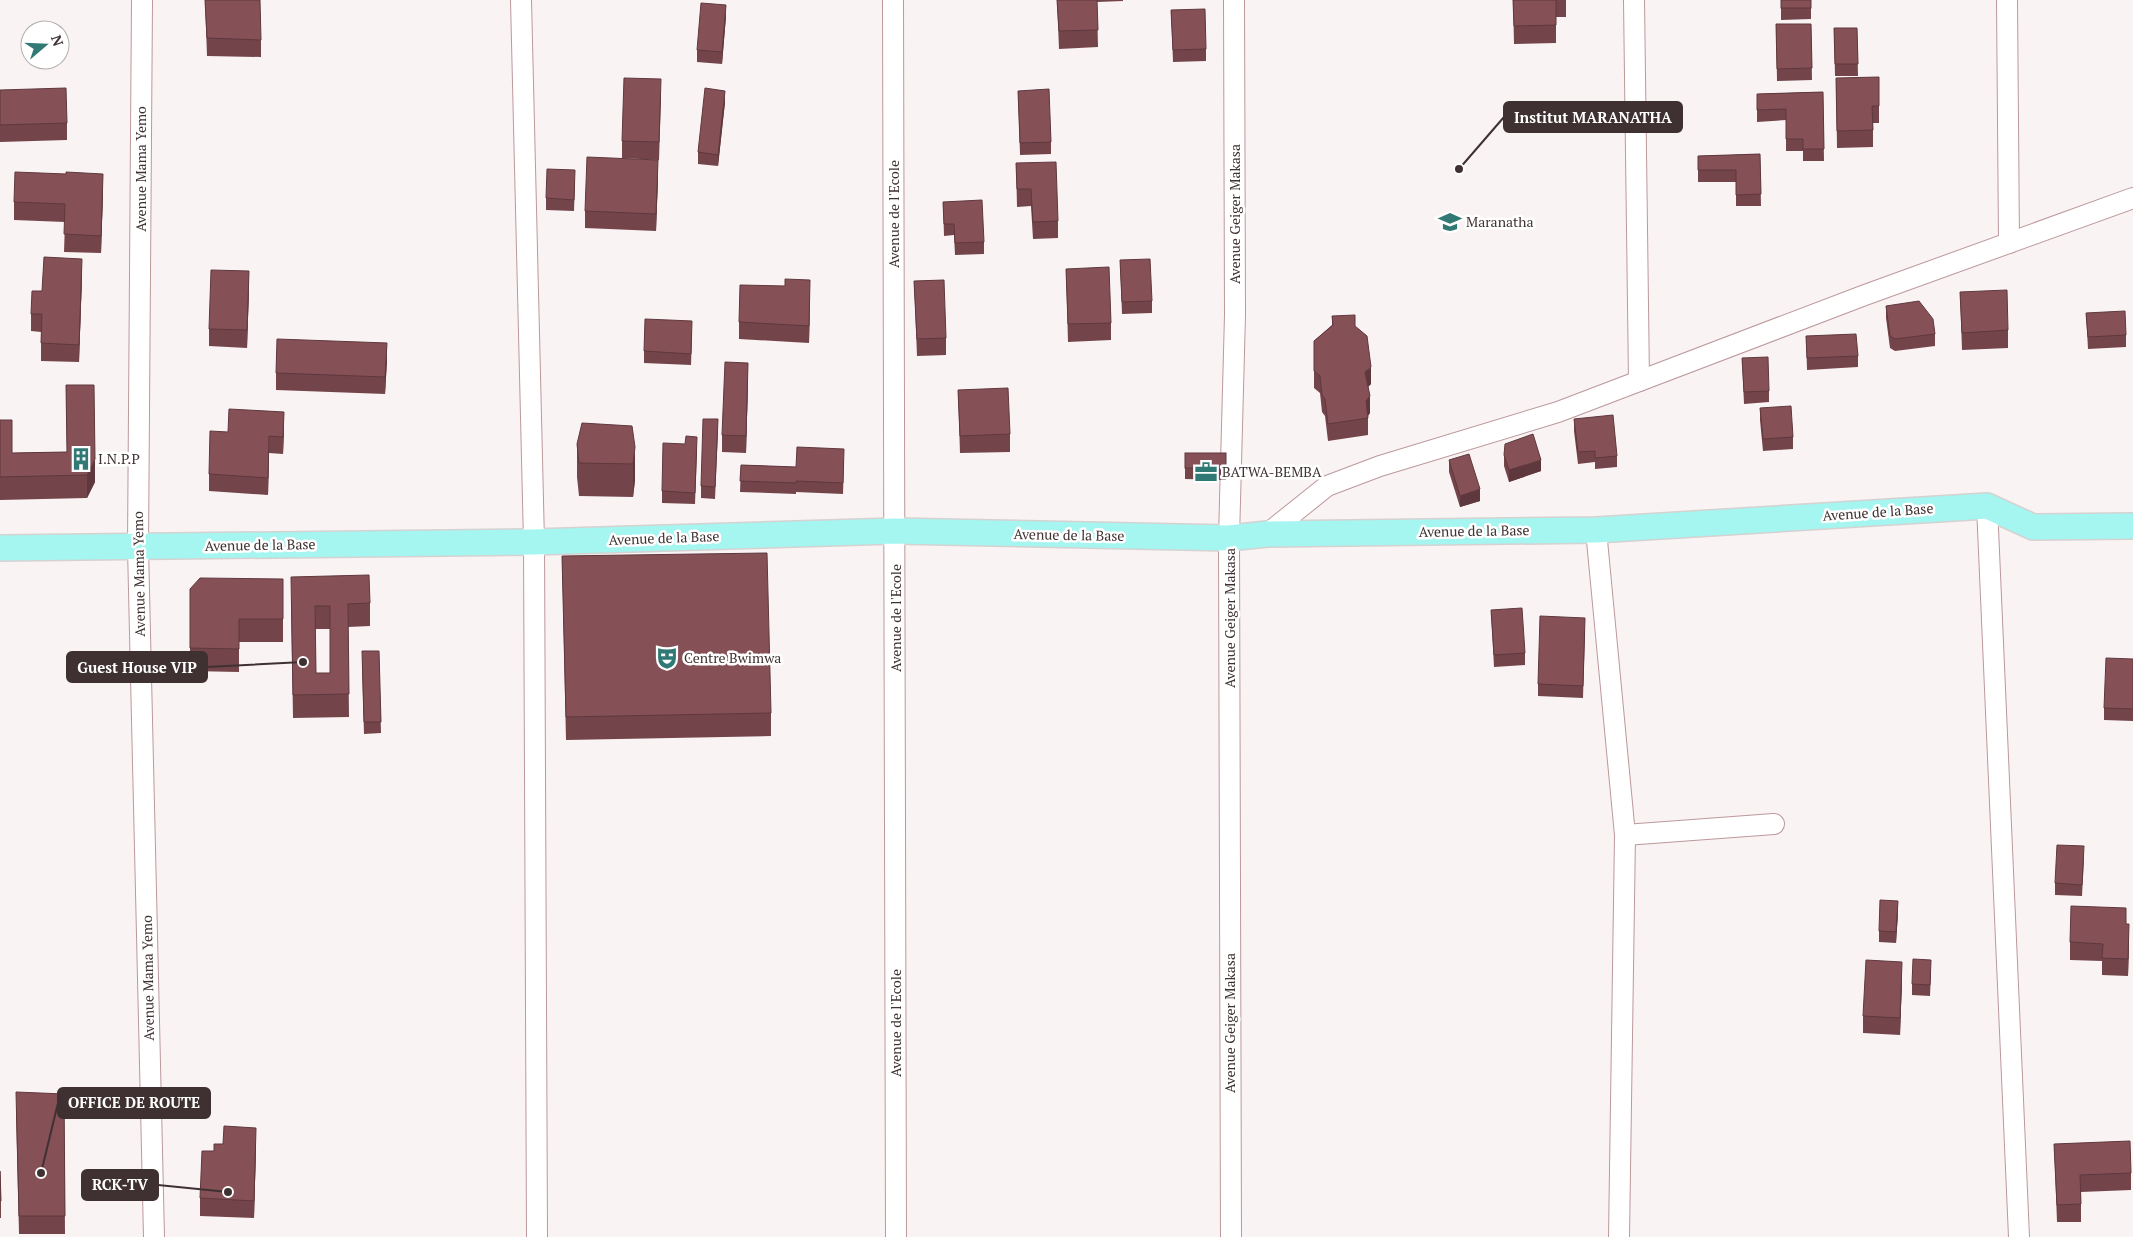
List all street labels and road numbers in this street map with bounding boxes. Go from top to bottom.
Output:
street label: Avenue Mama Yemo [131,106,150,232]
street label: Avenue Geiger Makasa [1225,144,1244,284]
street label: Avenue de l'Ecole [884,160,903,268]
street label: Avenue de la Base [1822,498,1934,525]
street label: Avenue Mama Yemo [128,511,149,637]
street label: Avenue de la Base [1418,520,1530,541]
street label: Avenue de la Base [1013,524,1125,545]
street label: Avenue de la Base [608,526,720,549]
street label: Avenue de la Base [204,534,316,555]
street label: Avenue Geiger Makasa [1220,548,1239,688]
street label: Avenue de l'Ecole [886,564,905,672]
street label: Avenue Mama Yemo [137,915,158,1041]
street label: Avenue Geiger Makasa [1220,953,1239,1093]
street label: Avenue de l'Ecole [886,969,905,1077]

